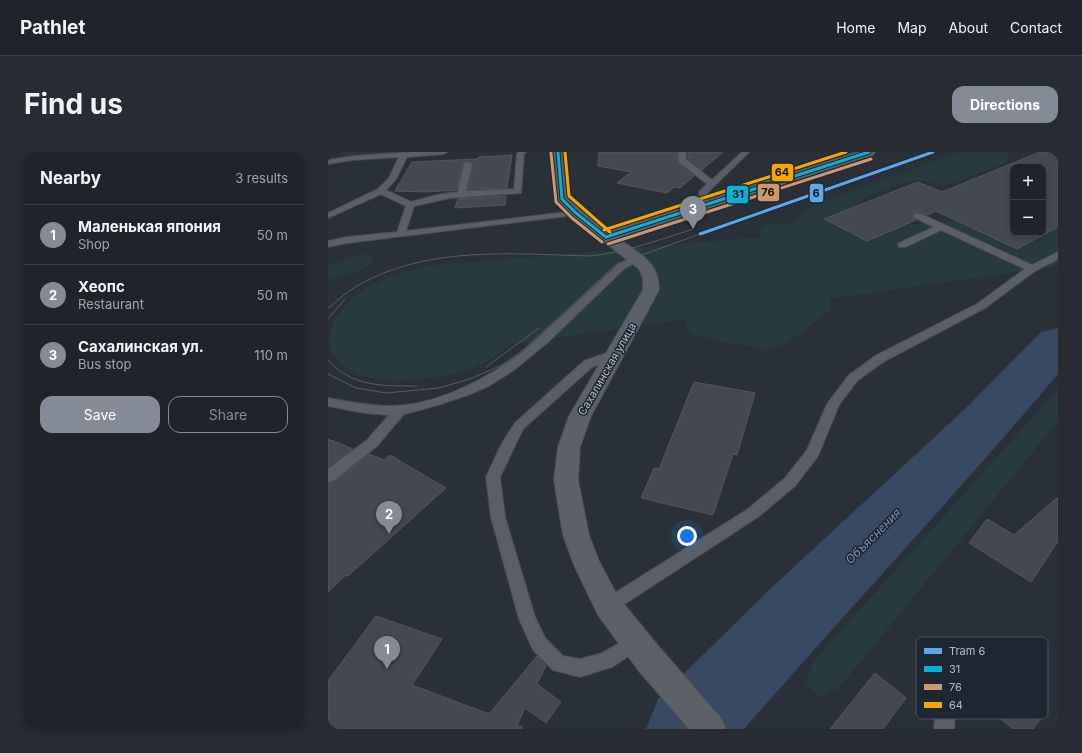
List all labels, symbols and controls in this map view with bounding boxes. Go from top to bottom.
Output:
text: Pathlet [20,16,85,39]
text: Home [836,19,875,36]
text: Map [897,19,927,36]
text: About [949,19,988,36]
text: Contact [1010,19,1062,36]
button: Directions [952,86,1058,123]
text: Find us [24,87,123,121]
line badge: 64 [771,163,794,182]
map controls [1010,164,1046,236]
button: + [1010,164,1046,200]
text: 64 [775,165,789,179]
text: Nearby [40,168,101,188]
text: 3 results [235,170,288,186]
line badge: 76 [757,183,780,202]
line badge: 6 [809,183,824,203]
line badge: 31 [726,185,749,204]
text: 76 [761,185,775,199]
text: 6 [812,186,820,200]
text: 31 [732,187,744,201]
pin: 3 [680,196,706,229]
button: − [1010,200,1046,236]
text: Маленькая япония [78,217,221,236]
text: 1 [50,227,56,243]
text: 50 m [257,227,288,243]
text: Shop [78,236,110,252]
text: Хеопс [78,277,125,296]
text: 2 [49,287,57,303]
text: 50 m [257,287,288,303]
text: Restaurant [78,296,144,312]
street label: Сахалинская улица [575,320,639,418]
text: Сахалинская ул. [78,337,204,356]
text: 3 [49,347,57,363]
text: 110 m [254,347,288,363]
text: Bus stop [78,356,131,372]
button: Save [40,396,160,433]
button: Share [168,396,288,433]
pin: 2 [376,501,402,534]
water label: Объяснения [842,505,904,567]
your location [677,526,697,546]
pin: 1 [374,636,400,669]
legend [916,637,1048,719]
text: Tram 6 [949,644,986,658]
text: 31 [949,662,960,676]
text: 76 [949,680,962,694]
text: 64 [949,698,963,712]

